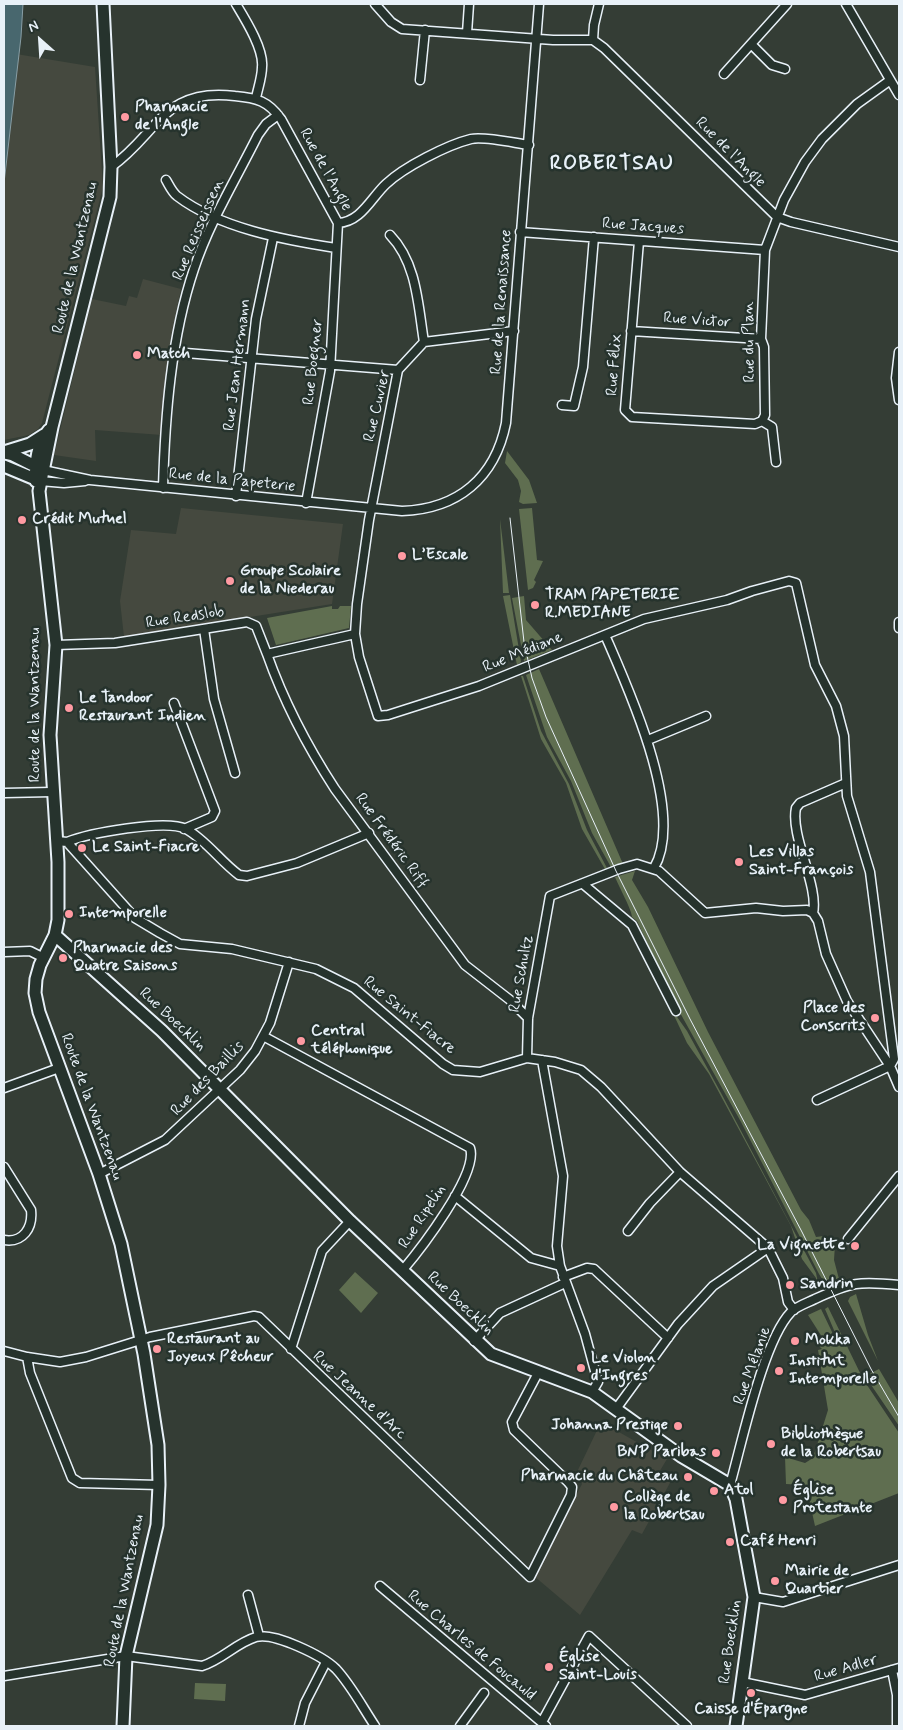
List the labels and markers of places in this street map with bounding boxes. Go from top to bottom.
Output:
place label: Pharmacie de l'Angle [135,98,208,136]
marker: Pharmacie de l'Angle [119,111,131,123]
place label: Match [147,345,190,365]
marker: Match [131,349,143,361]
place label: Crédit Mutuel [32,510,127,530]
marker: Crédit Mutuel [16,514,28,526]
place label: L’Escale [412,546,468,566]
marker: L’Escale [396,550,408,562]
place label: Groupe Scolaire de la Niederau [240,562,341,600]
marker: Groupe Scolaire de la Niederau [224,575,236,587]
place label: TRAM PAPETERIE R.MEDIANE [545,586,679,624]
marker: TRAM PAPETERIE R.MEDIANE [529,599,541,611]
place label: Le Tandoor Restaurant Indien [79,689,206,727]
marker: Le Tandoor Restaurant Indien [63,702,75,714]
place label: Le Saint-Fiacre [92,838,200,858]
marker: Le Saint-Fiacre [76,842,88,854]
place label: Les Villas Saint-François [749,843,853,881]
marker: Les Villas Saint-François [733,856,745,868]
place label: Intemporelle [79,904,167,924]
marker: Intemporelle [63,908,75,920]
place label: Pharmacie des Quatre Saisons [73,939,177,977]
marker: Pharmacie des Quatre Saisons [57,952,69,964]
place label: Place des Conscrits [801,999,865,1037]
marker: Place des Conscrits [869,1012,881,1024]
place label: Central téléphonique [311,1022,393,1060]
marker: Central téléphonique [295,1035,307,1047]
place label: La Vignette [757,1236,845,1256]
marker: La Vignette [849,1240,861,1252]
place label: Sandrin [800,1275,853,1295]
marker: Sandrin [784,1279,796,1291]
place label: Restaurant au Joyeux Pêcheur [167,1330,274,1368]
place label: Mokka [805,1331,851,1351]
marker: Mokka [789,1335,801,1347]
marker: Restaurant au Joyeux Pêcheur [151,1343,163,1355]
place label: Le Violon d'Ingres [591,1349,656,1387]
place label: Institut Intemporelle [789,1352,877,1390]
marker: Le Violon d'Ingres [575,1362,587,1374]
marker: Institut Intemporelle [773,1365,785,1377]
place label: Johanna Prestige [551,1416,668,1436]
marker: Johanna Prestige [672,1420,684,1432]
place label: Bibliothèque de la Robertsau [781,1425,881,1463]
marker: Bibliothèque de la Robertsau [765,1438,777,1450]
place label: BNP Paribas [617,1443,706,1463]
marker: BNP Paribas [710,1447,722,1459]
place label: Pharmacie du Château [521,1467,678,1487]
marker: Pharmacie du Château [682,1471,694,1483]
place label: Atol [724,1481,753,1501]
place label: Église Protestante [793,1481,873,1519]
marker: Atol [708,1485,720,1497]
place label: Collège de la Robertsau [624,1488,705,1526]
marker: Église Protestante [777,1494,789,1506]
marker: Collège de la Robertsau [608,1501,620,1513]
place label: Café Henri [740,1532,816,1552]
marker: Café Henri [724,1536,736,1548]
place label: Mairie de Quartier [785,1562,849,1600]
marker: Mairie de Quartier [769,1575,781,1587]
place label: Église Saint-Louis [559,1648,637,1686]
marker: Église Saint-Louis [543,1661,555,1673]
marker: Caisse d'Épargne [745,1687,757,1699]
place label: Caisse d'Épargne [694,1700,808,1720]

